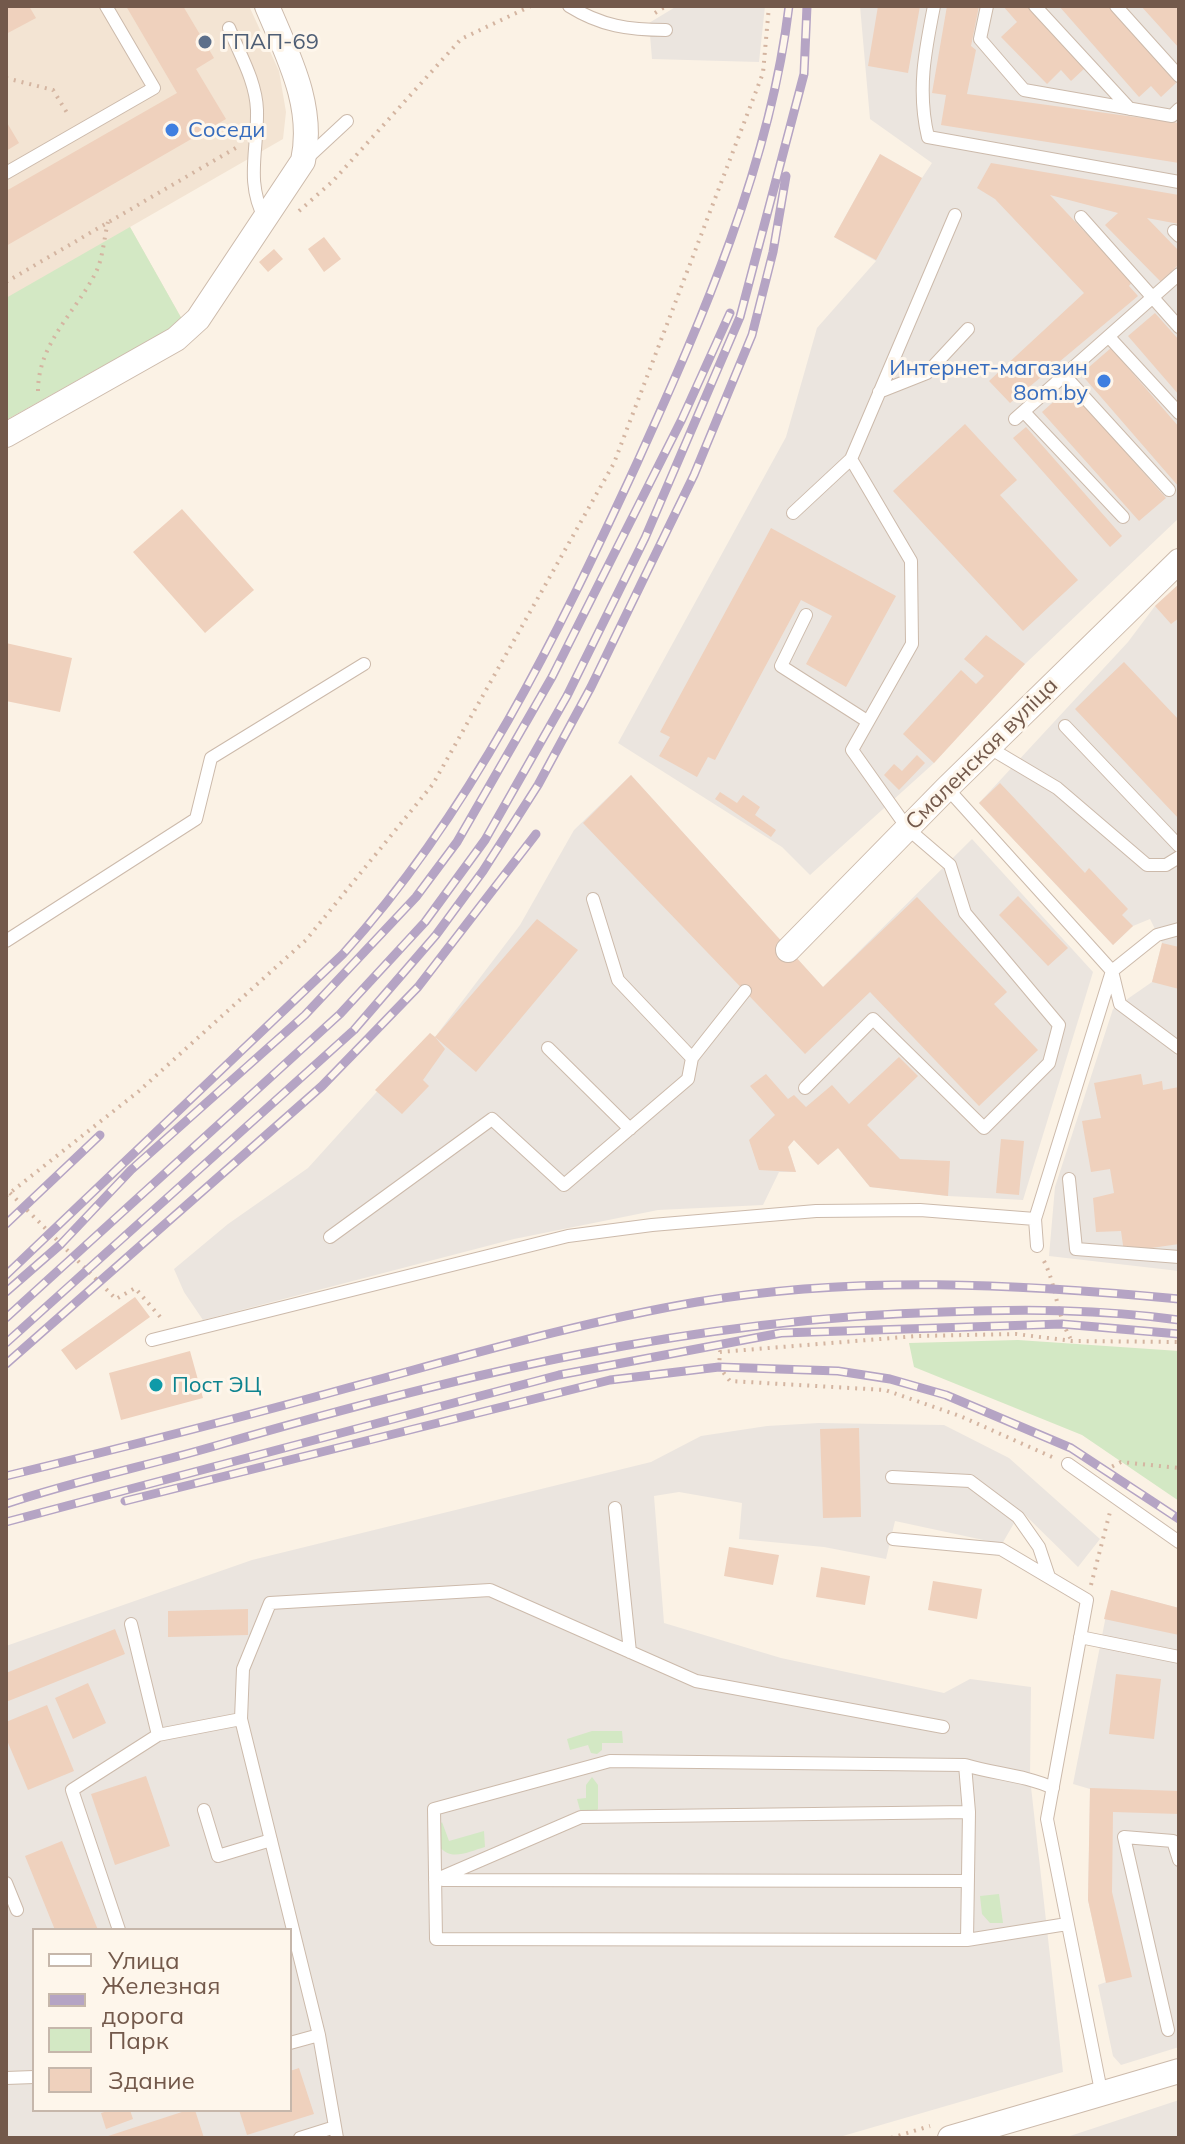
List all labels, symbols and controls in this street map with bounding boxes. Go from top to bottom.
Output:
place label: ГПАП-69 [221,29,319,55]
marker: ГПАП-69 [196,33,214,51]
place label: Соседи [188,117,265,143]
marker: Соседи [163,121,181,139]
place label: Интернет-магазин 8om.by [889,355,1088,406]
marker: Интернет-магазин 8om.by [1095,372,1113,390]
street label: Смаленская вуліца [900,672,1064,836]
place label: Пост ЭЦ [172,1372,261,1398]
marker: Пост ЭЦ [147,1376,165,1394]
legend [32,1928,292,2112]
text: Улица [108,1945,180,1975]
text: Железная дорога [102,1970,220,2030]
text: Парк [108,2025,169,2055]
text: Здание [108,2065,195,2095]

